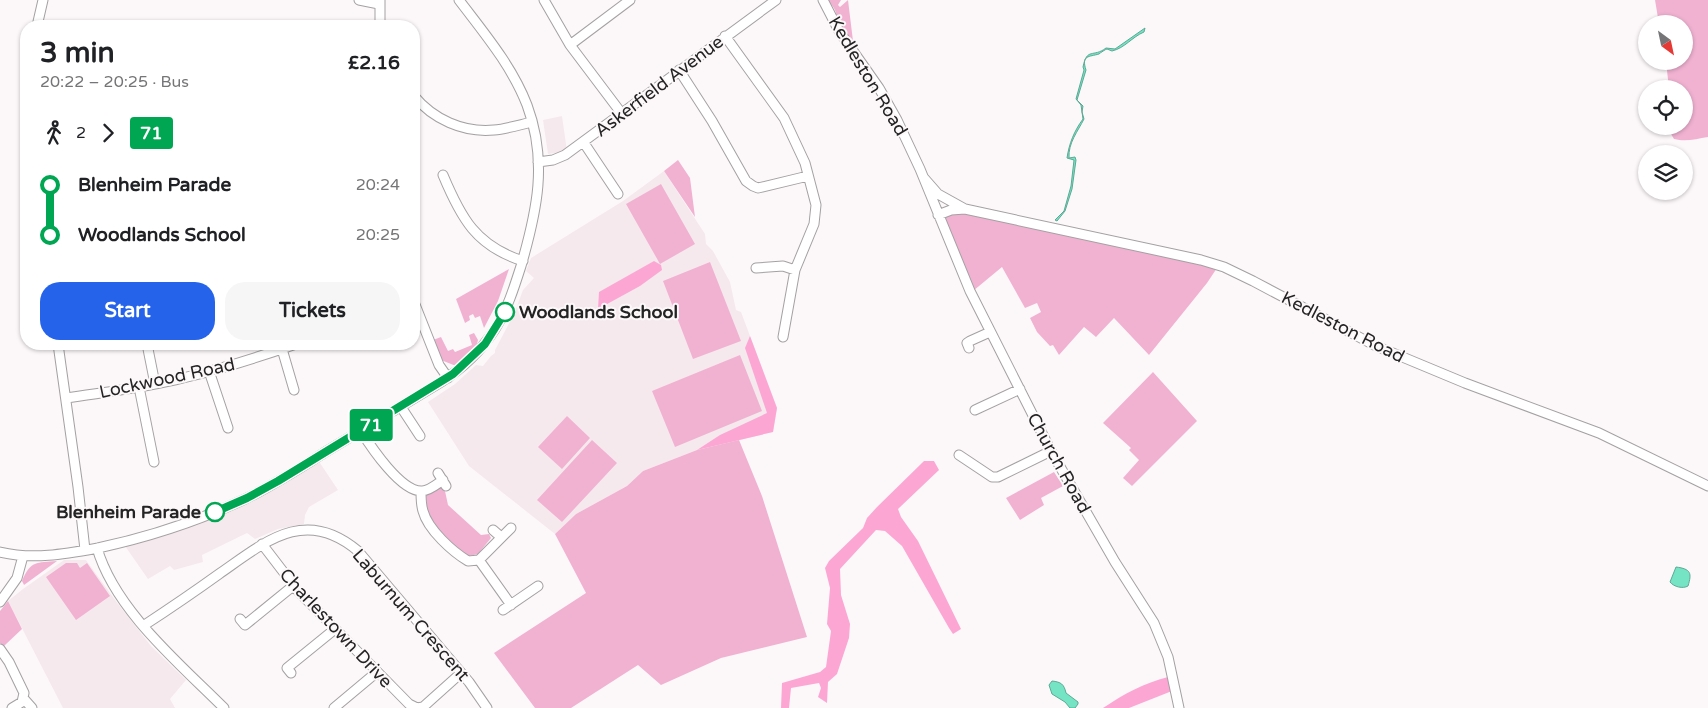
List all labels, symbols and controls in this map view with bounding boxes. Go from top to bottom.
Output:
street label: Kedleston Road [824,12,912,140]
north arrow [1638,15,1692,70]
map controls [1638,15,1693,200]
street label: Askerfield Avenue [590,30,728,142]
text: 3 min [40,36,115,70]
text: £2.16 [348,52,400,74]
text: 20:22 – 20:25 · Bus [40,72,189,92]
button: locate [1638,80,1693,135]
icon: walk [40,119,68,147]
icon: forward [94,119,122,147]
text: 71 [140,122,163,144]
text: 2 [76,123,86,143]
button: layers [1638,145,1693,200]
text: Blenheim Parade [78,174,231,196]
text: 20:24 [356,175,400,195]
text: Woodlands School [78,224,246,246]
text: 20:25 [356,225,400,245]
button: Start [40,282,215,340]
button: Tickets [225,282,400,340]
street label: Kedleston Road [1278,286,1408,368]
place label: Woodlands School [519,301,678,323]
marker: Woodlands School [495,302,515,322]
street label: Lockwood Road [97,353,237,403]
line badge: 71 [348,409,394,441]
street label: Church Road [1022,409,1096,517]
text: 71 [360,414,382,436]
place label: Blenheim Parade [56,501,201,523]
marker: Blenheim Parade [205,502,225,522]
street label: Laburnum Crescent [348,544,474,686]
street label: Charlestown Drive [275,564,397,692]

